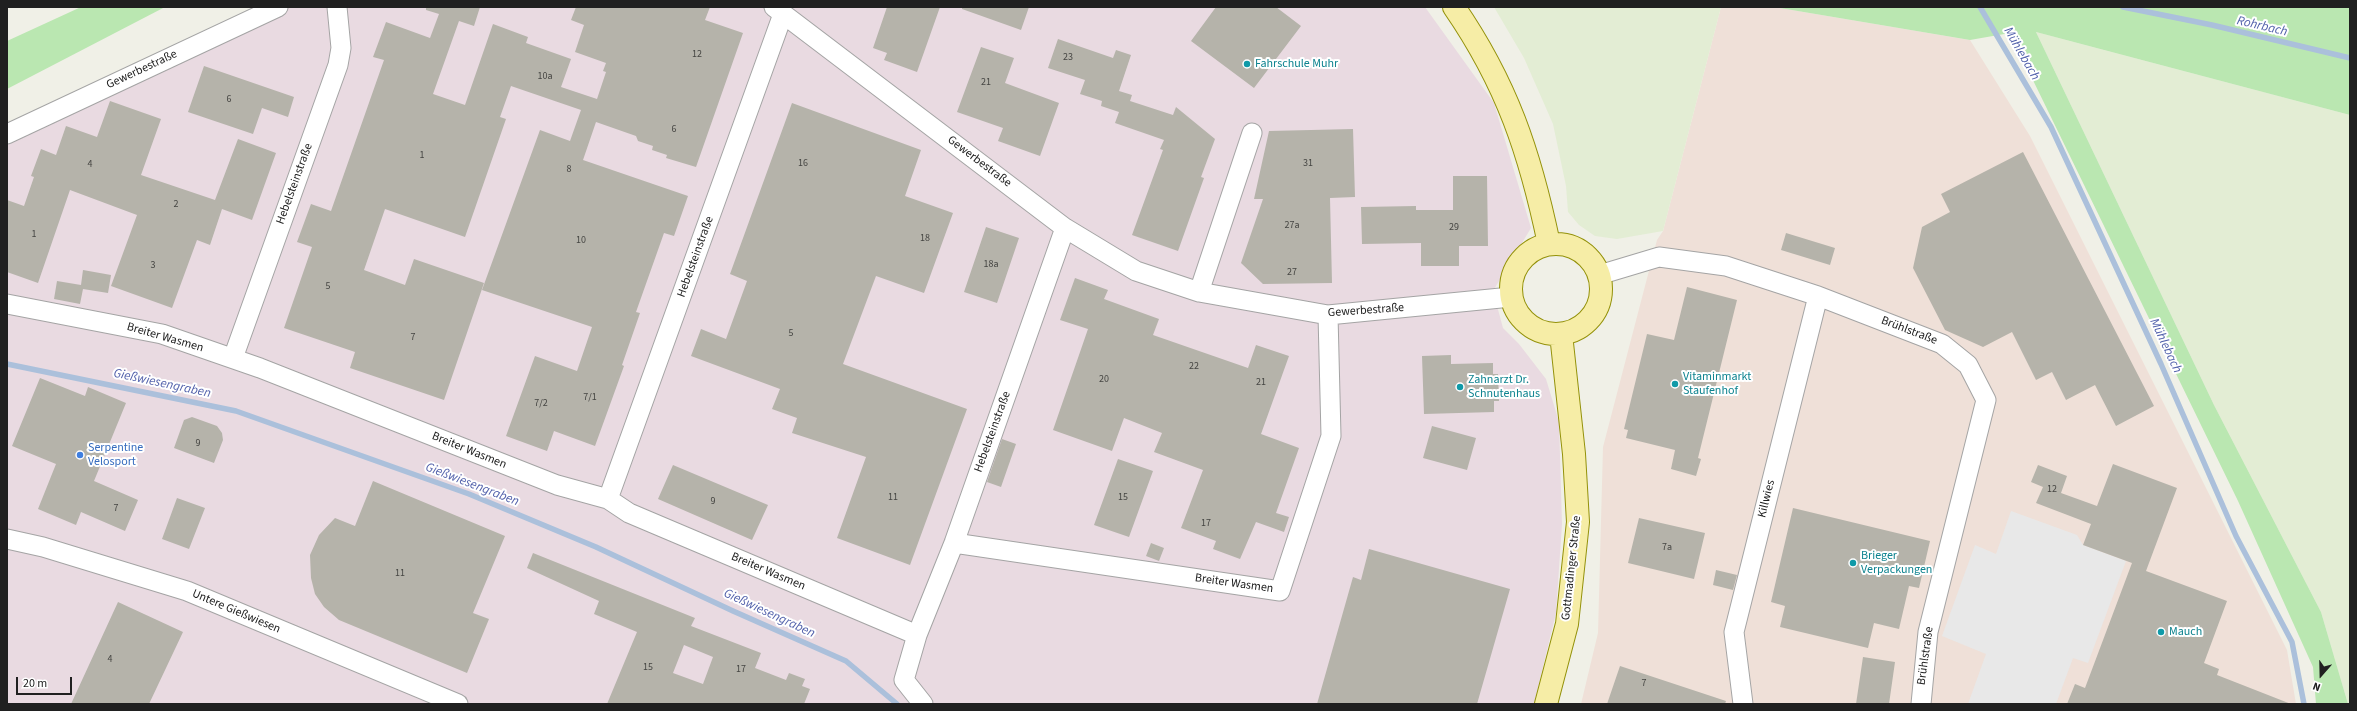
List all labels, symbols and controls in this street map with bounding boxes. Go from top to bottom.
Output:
water label: Rohrbach [2235,14,2289,40]
water label: Mühlebach [2000,25,2042,83]
street label: Gewerbestraße [104,47,180,93]
house number: 12 [692,49,702,61]
house number: 23 [1063,52,1073,64]
place label: Fahrschule Muhr [1255,57,1338,71]
marker: Fahrschule Muhr [1242,59,1252,69]
house number: 10a [538,71,552,83]
house number: 21 [981,77,991,89]
house number: 6 [227,94,231,106]
house number: 6 [672,124,676,136]
street label: Gewerbestraße [944,133,1014,191]
street label: Hebelsteinstraße [274,142,316,226]
house number: 1 [420,150,424,162]
house number: 16 [798,158,808,170]
house number: 31 [1303,158,1313,170]
house number: 4 [88,159,92,171]
house number: 8 [567,164,571,176]
house number: 2 [174,199,178,211]
street label: Hebelsteinstraße [675,215,717,299]
house number: 27a [1285,220,1299,232]
house number: 29 [1449,222,1459,234]
house number: 1 [32,229,36,241]
house number: 18 [920,233,930,245]
house number: 10 [576,235,586,247]
house number: 18a [984,259,998,271]
house number: 3 [151,260,155,272]
house number: 27 [1287,267,1297,279]
house number: 5 [326,281,330,293]
street label: Gewerbestraße [1327,301,1405,321]
street label: Brühlstraße [1879,314,1939,348]
water label: Mühlebach [2146,316,2184,376]
street label: Breiter Wasmen [125,320,205,356]
house number: 5 [789,328,793,340]
house number: 7 [411,332,415,344]
house number: 22 [1189,361,1199,373]
water label: Gießwiesengraben [112,366,212,402]
place label: Vitaminmarkt Staufenhof [1683,370,1751,398]
place label: Zahnarzt Dr. Schnutenhaus [1468,373,1540,401]
house number: 20 [1099,374,1109,386]
house number: 21 [1256,377,1266,389]
marker: Vitaminmarkt Staufenhof [1670,379,1680,389]
marker: Zahnarzt Dr. Schnutenhaus [1455,382,1465,392]
street label: Hebelsteinstraße [972,390,1014,474]
house number: 7/1 [583,392,597,404]
house number: 7/2 [534,398,548,410]
street label: Breiter Wasmen [430,429,508,473]
house number: 9 [196,438,200,450]
place label: Serpentine Velosport [88,441,143,469]
marker: Serpentine Velosport [75,450,85,460]
water label: Gießwiesengraben [423,460,521,510]
street label: Killwies [1755,479,1779,519]
house number: 12 [2047,484,2057,496]
house number: 11 [888,492,898,504]
house number: 15 [1118,492,1128,504]
house number: 9 [711,496,715,508]
house number: 7 [114,503,118,515]
street label: Gottmadinger Straße [1559,515,1585,621]
house number: 17 [1201,518,1211,530]
house number: 7a [1662,542,1672,554]
place label: Brieger Verpackungen [1861,549,1932,577]
street label: Breiter Wasmen [729,550,807,594]
marker: Brieger Verpackungen [1848,558,1858,568]
house number: 11 [395,568,405,580]
street label: Breiter Wasmen [1194,571,1274,597]
water label: Gießwiesengraben [721,586,817,642]
street label: Untere Gießwiesen [190,587,282,637]
place label: Mauch [2169,625,2202,639]
street label: Brühlstraße [1915,626,1937,686]
marker: Mauch [2156,627,2166,637]
house number: 4 [108,654,112,666]
north arrow [2301,655,2341,695]
house number: 15 [643,662,653,674]
house number: 17 [736,664,746,676]
scale bar [18,669,74,695]
text: 20 m [23,675,47,692]
house number: 7 [1642,678,1646,690]
text: N [2311,678,2323,695]

